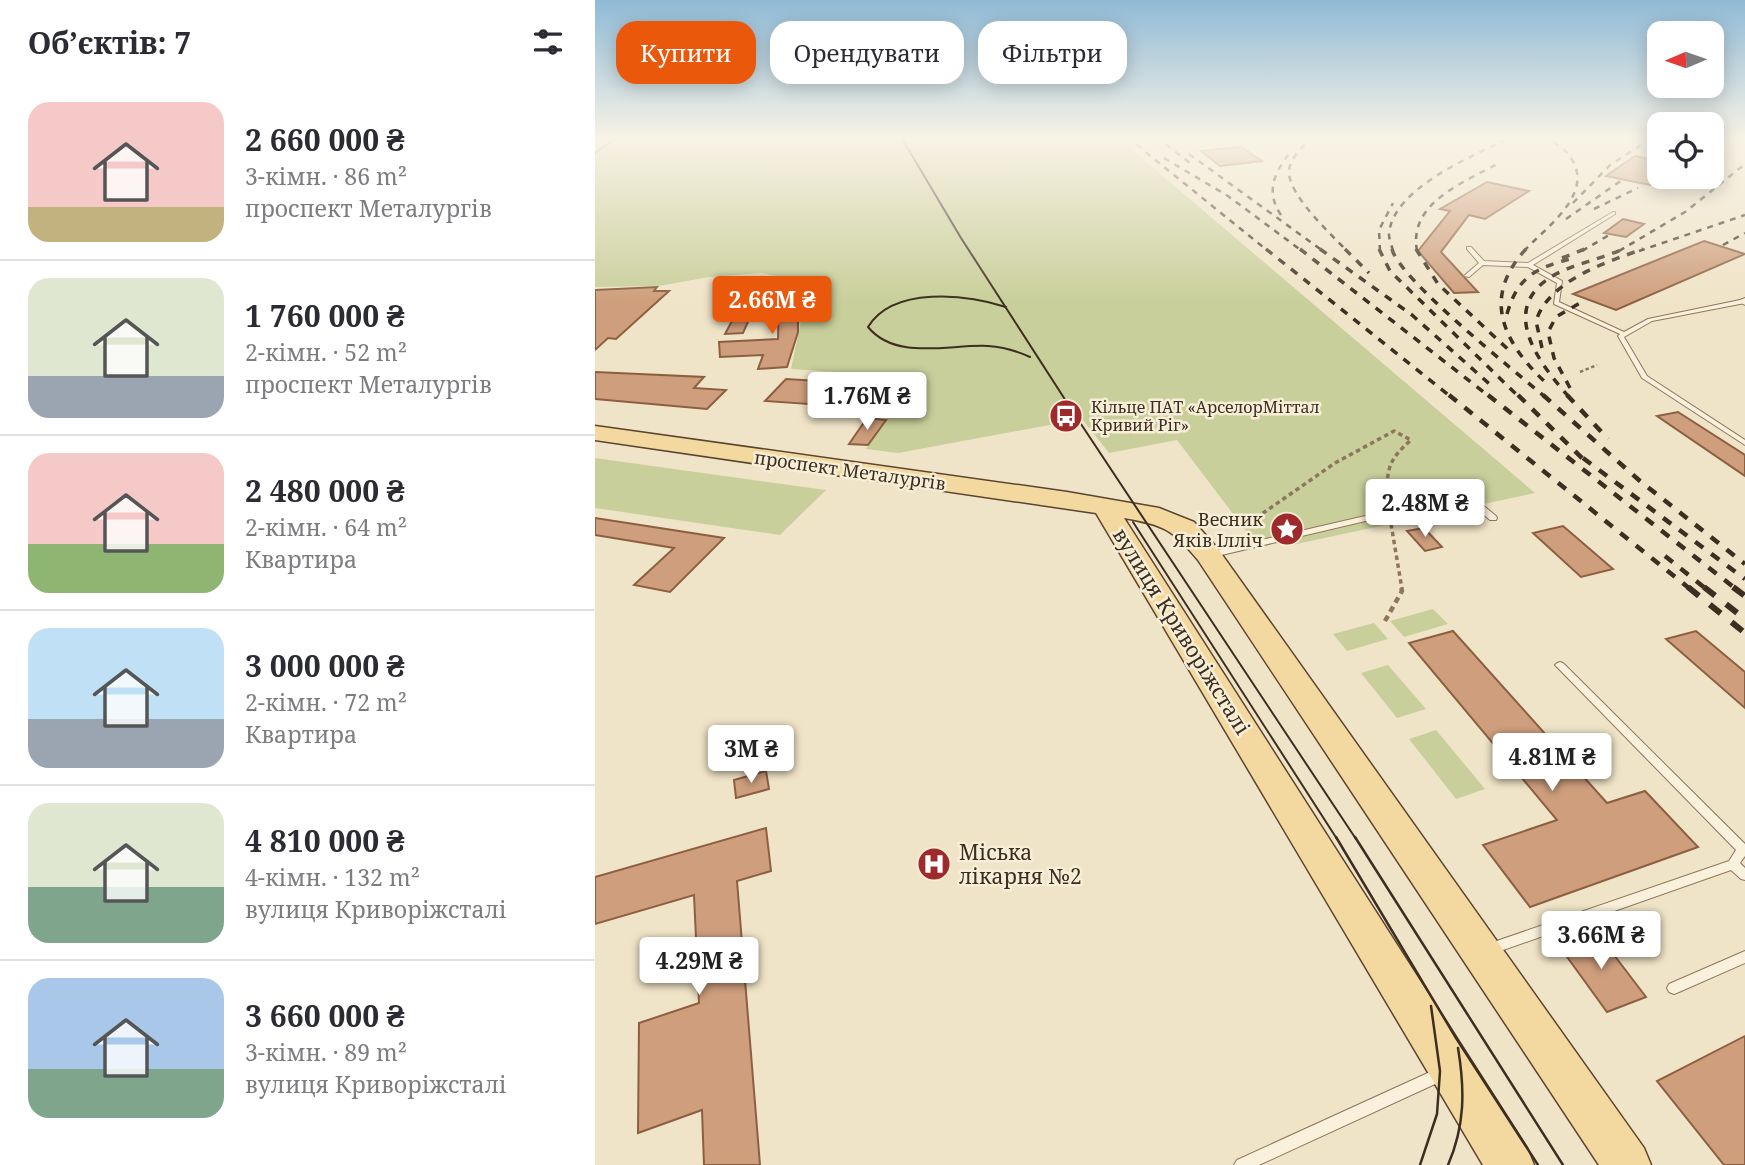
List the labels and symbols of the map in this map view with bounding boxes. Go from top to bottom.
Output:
north arrow [1647,21,1724,98]
pin: 2.66M ₴ [707,276,837,336]
pin: 1.76M ₴ [802,372,932,432]
place label: Кільце ПАТ «АрселорМіттал Кривий Ріг» [1091,396,1320,436]
bus stop icon: Кільце ПАТ «АрселорМіттал Кривий Ріг» [1047,397,1085,435]
street label: проспект Металургів [753,445,947,495]
pin: 2.48M ₴ [1360,480,1490,539]
place label: Весник Яків Ілліч [1172,507,1263,552]
place icon: Весник Яків Ілліч [1268,510,1306,548]
street label: вулиця Криворіжсталі [1107,522,1257,740]
pin: 3M ₴ [710,726,792,785]
pin: 4.81M ₴ [1487,734,1617,793]
place label: Міська лікарня №2 [959,838,1082,890]
hospital icon: Міська лікарня №2 [915,845,953,883]
pin: 3.66M ₴ [1536,912,1666,971]
pin: 4.29M ₴ [634,937,764,997]

